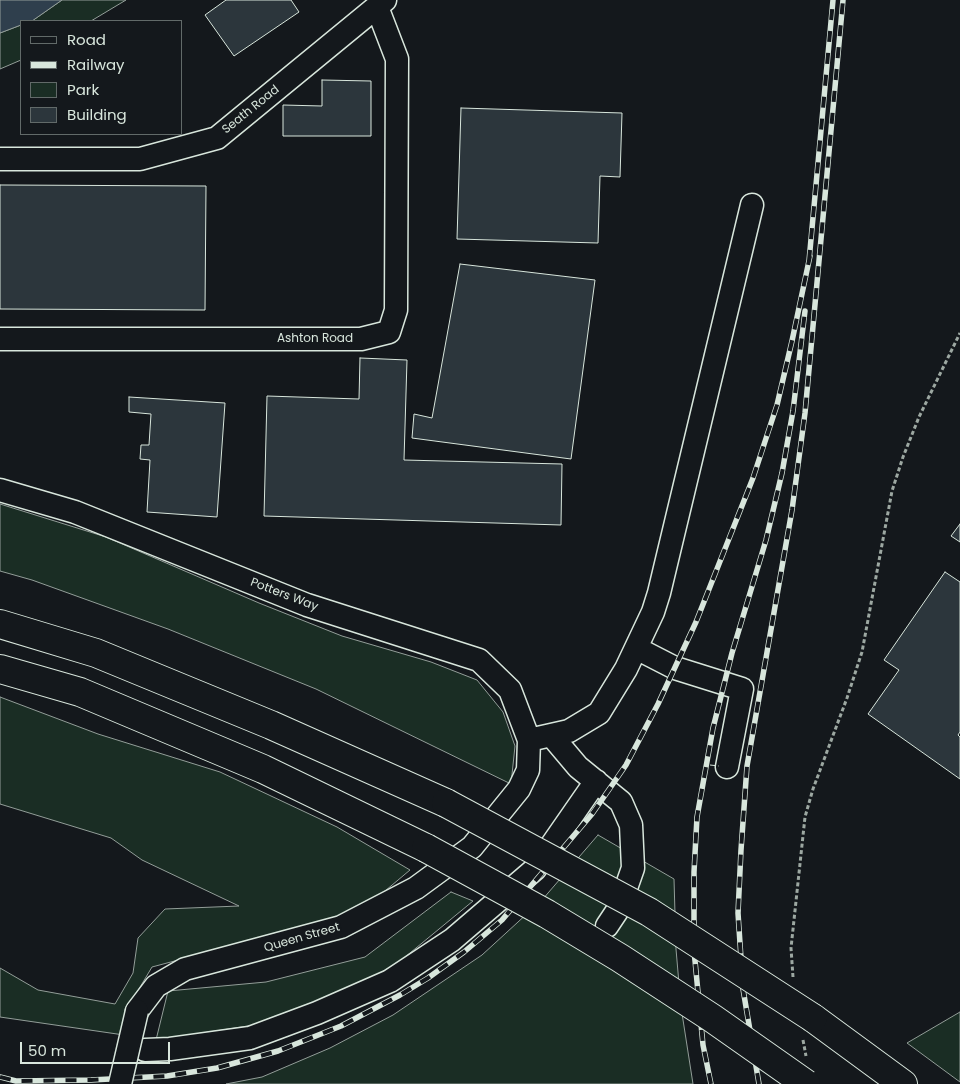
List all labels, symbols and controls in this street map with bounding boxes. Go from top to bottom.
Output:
legend [20,20,182,135]
text: Road [67,29,106,50]
text: Railway [67,54,125,75]
text: Park [67,79,99,100]
street label: Seath Road [220,83,282,137]
text: Building [67,104,127,125]
street label: Ashton Road [277,332,353,346]
street label: Potters Way [248,575,320,615]
street label: Queen Street [263,920,341,956]
scale bar [22,1032,172,1064]
text: 50 m [28,1040,66,1061]

